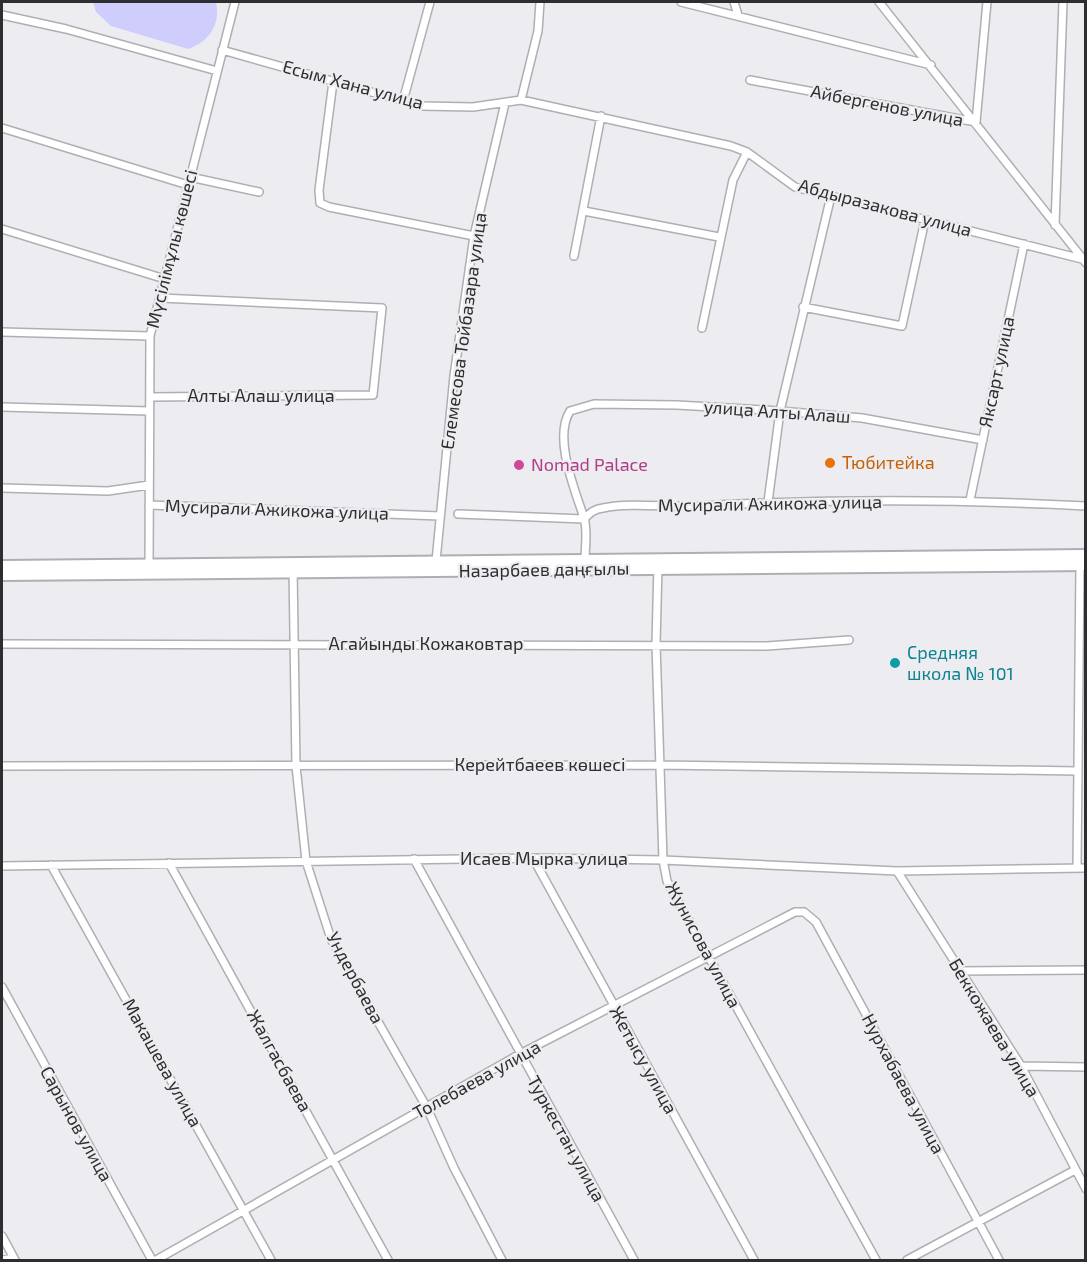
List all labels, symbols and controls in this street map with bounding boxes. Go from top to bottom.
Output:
street label: Есым Хана улица [280,55,426,113]
street label: Айбергенов улица [809,79,965,131]
street label: Мүсілімұлы көшесі [141,167,201,330]
street label: Абдыразакова улица [796,173,974,241]
street label: Елемесова Тойбазара улица [435,211,491,451]
street label: Яксарт улица [974,314,1019,429]
street label: Алты Алаш улица [187,384,335,406]
street label: улица Алты Алаш [703,395,851,427]
place label: Тюбитейка [842,451,935,473]
place label: Nomad Palace [531,453,648,475]
marker: Тюбитейка [823,456,837,470]
marker: Nomad Palace [512,458,526,472]
street label: Мусирали Ажикожа улица [658,490,882,516]
street label: Мусирали Ажикожа улица [165,494,389,524]
street label: Назарбаев даңғылы [458,557,630,581]
street label: Агайынды Кожаковтар [328,632,524,654]
place label: Средняя школа № 101 [907,641,1014,684]
marker: Средняя школа № 101 [888,656,902,670]
street label: Керейтбаеев көшесі [454,753,626,775]
street label: Исаев Мырка улица [460,847,628,869]
street label: Жунисова улица [661,878,746,1011]
street label: Ундербаева [323,928,389,1027]
street label: Беккожаева улица [945,954,1045,1101]
street label: Макашева улица [118,994,207,1131]
street label: Жетысу улица [605,1002,683,1117]
street label: Жалгасбаева [243,1006,317,1115]
street label: Нурхабаева улица [858,1010,950,1157]
street label: Толебаева улица [409,1035,544,1123]
street label: Сарынов улица [36,1062,118,1185]
street label: Туркестан улица [523,1072,611,1205]

